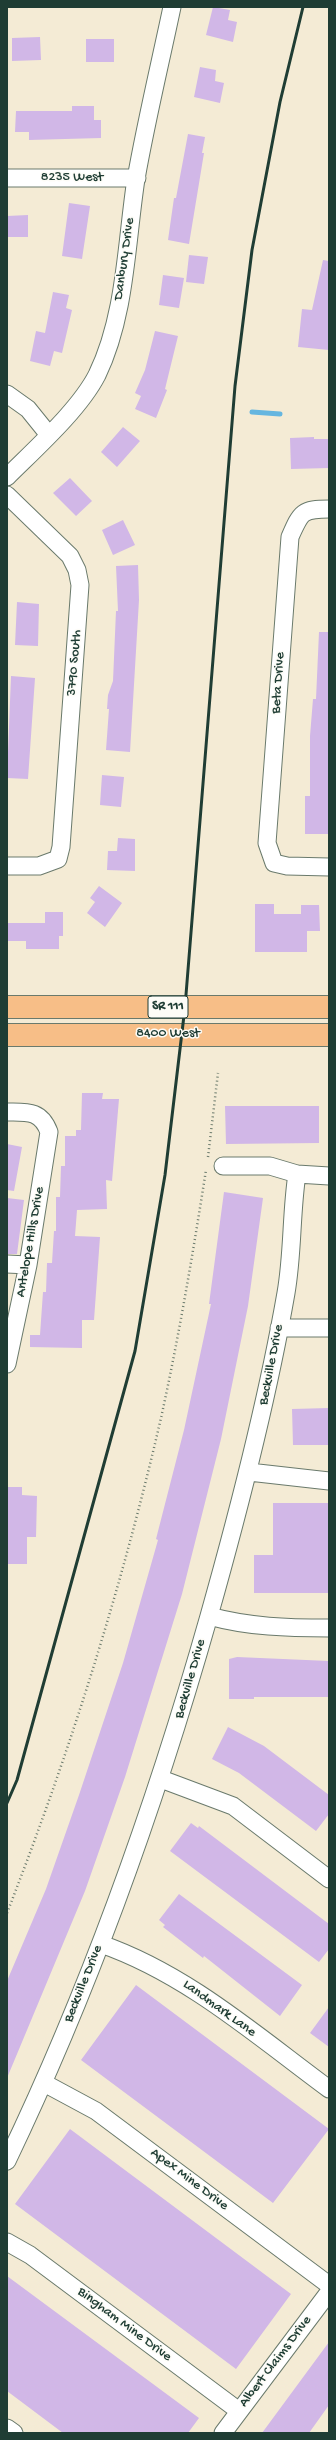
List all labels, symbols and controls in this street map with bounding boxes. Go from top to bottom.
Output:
street label: 8235 West [41,170,103,186]
street label: Danbury Drive [111,217,139,301]
street label: 3790 South [64,629,86,697]
street label: Beta Drive [268,652,290,714]
road number: SR 111 [148,996,188,1018]
street label: 8400 West [136,1026,200,1042]
street label: Antelope Hills Drive [13,1185,49,1299]
street label: Beckville Drive [256,1323,288,1407]
street label: Beckville Drive [172,1637,210,1721]
street label: Beckville Drive [61,1943,107,2025]
street label: Landmark Lane [179,1977,259,2041]
street label: Apex Mine Drive [147,2145,231,2215]
street label: Bingham Mine Drive [73,2284,175,2366]
street label: Albert Claims Drive [236,2313,316,2411]

